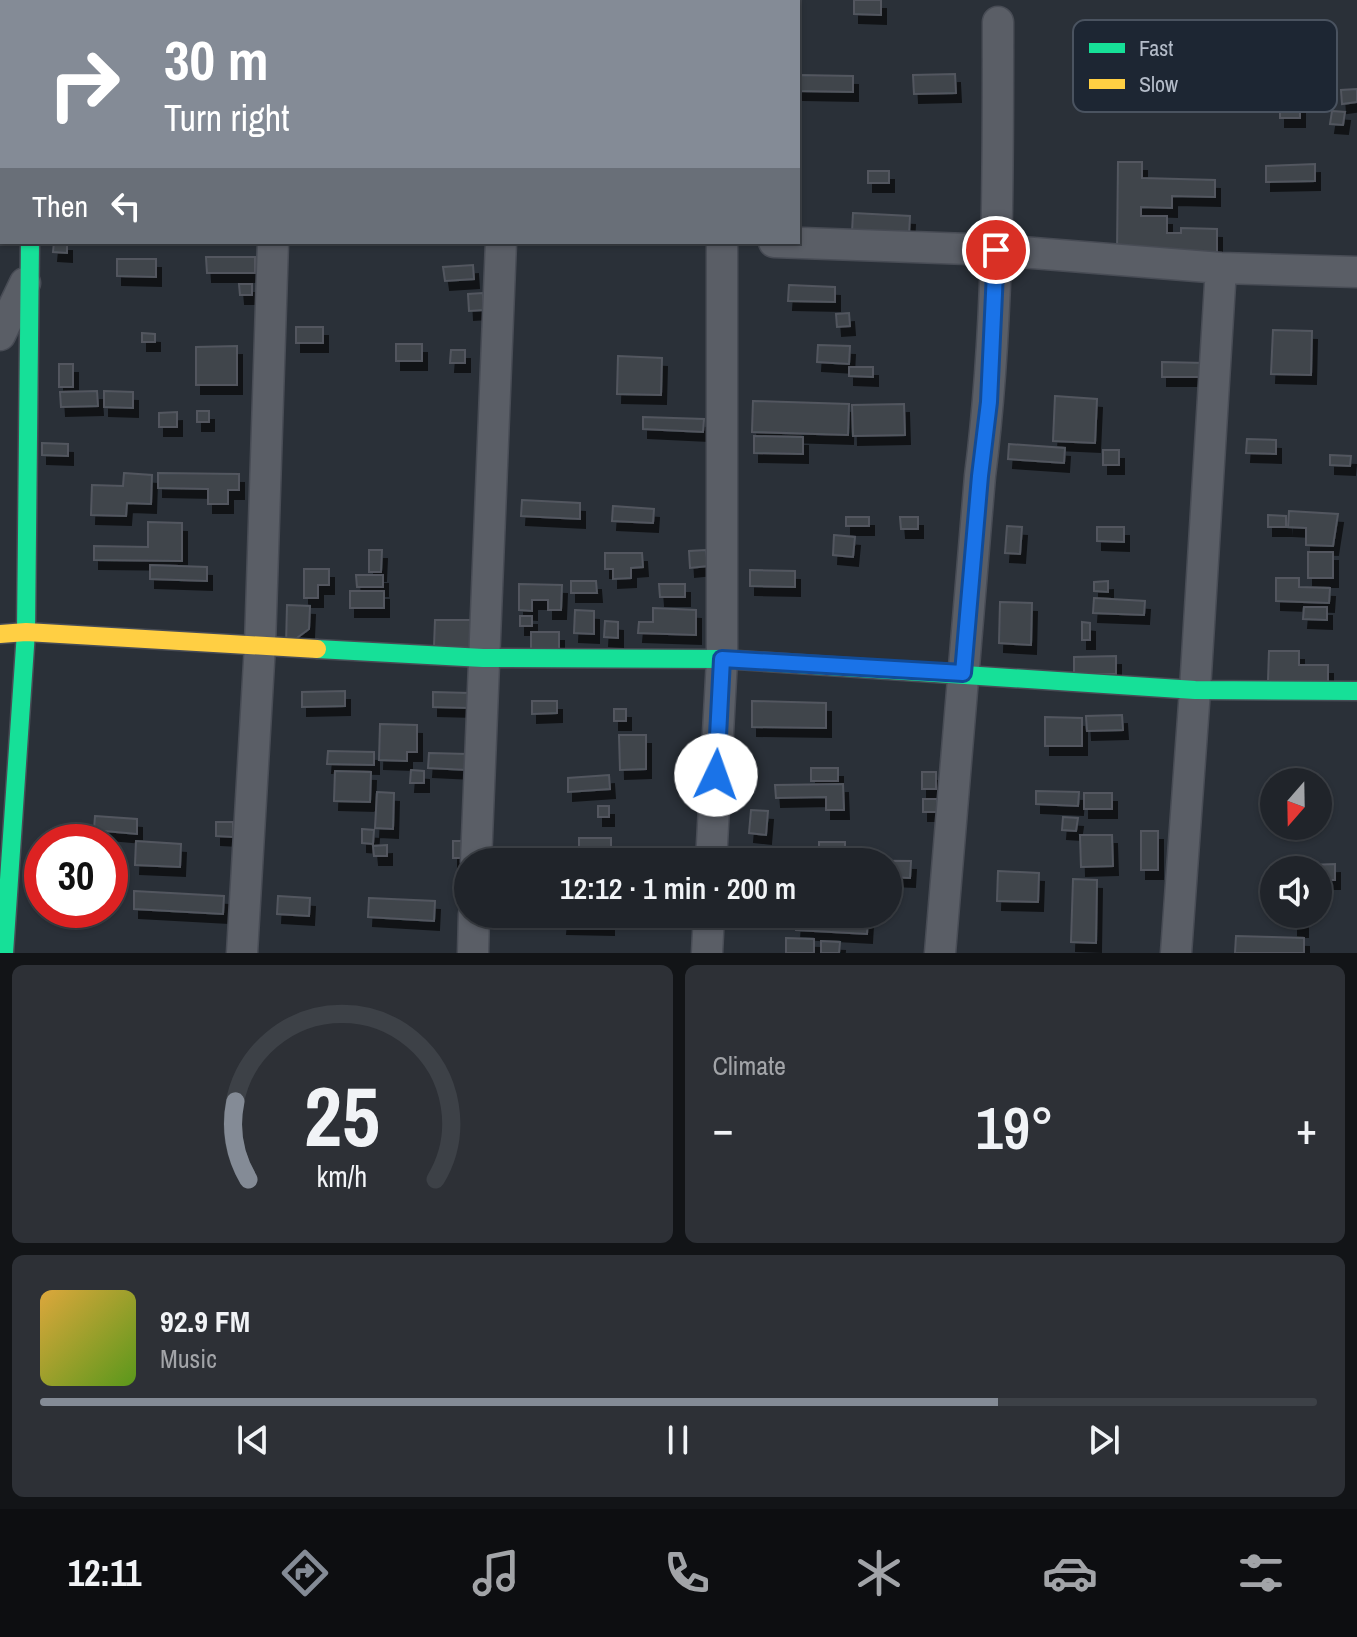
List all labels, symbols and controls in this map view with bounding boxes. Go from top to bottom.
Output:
legend [1073,20,1337,112]
text: 30 m [164,22,269,97]
icon: right [32,32,136,136]
text: Fast [1139,33,1173,63]
text: Slow [1139,69,1178,99]
text: Turn right [164,94,289,142]
icon: left [104,184,148,228]
text: Then [32,186,88,226]
pin [962,216,1030,284]
icon: arrive [974,228,1018,272]
position arrow [674,733,758,817]
north arrow [1260,768,1332,840]
map controls [1260,768,1332,928]
speed limit sign: 30 [24,824,128,928]
button: sound [1260,856,1332,928]
text: 12:12 · 1 min · 200 m [560,868,796,908]
text: Climate [713,1048,786,1083]
text: 25 [304,1060,380,1172]
text: 19° [975,1087,1054,1168]
text: − [713,1098,734,1158]
text: + [1296,1098,1317,1158]
text: km/h [317,1157,368,1196]
text: 92.9 FM [160,1301,250,1341]
text: Music [160,1341,217,1376]
icon: previous [231,1418,275,1462]
icon: pause [656,1418,700,1462]
icon: next [1082,1418,1126,1462]
icon: directions [277,1545,333,1601]
icon: music [468,1545,524,1601]
icon: phone [659,1545,715,1601]
icon: climate [851,1545,907,1601]
icon: car [1042,1545,1098,1601]
icon: filters [1233,1545,1289,1601]
text: 12:11 [68,1549,142,1597]

